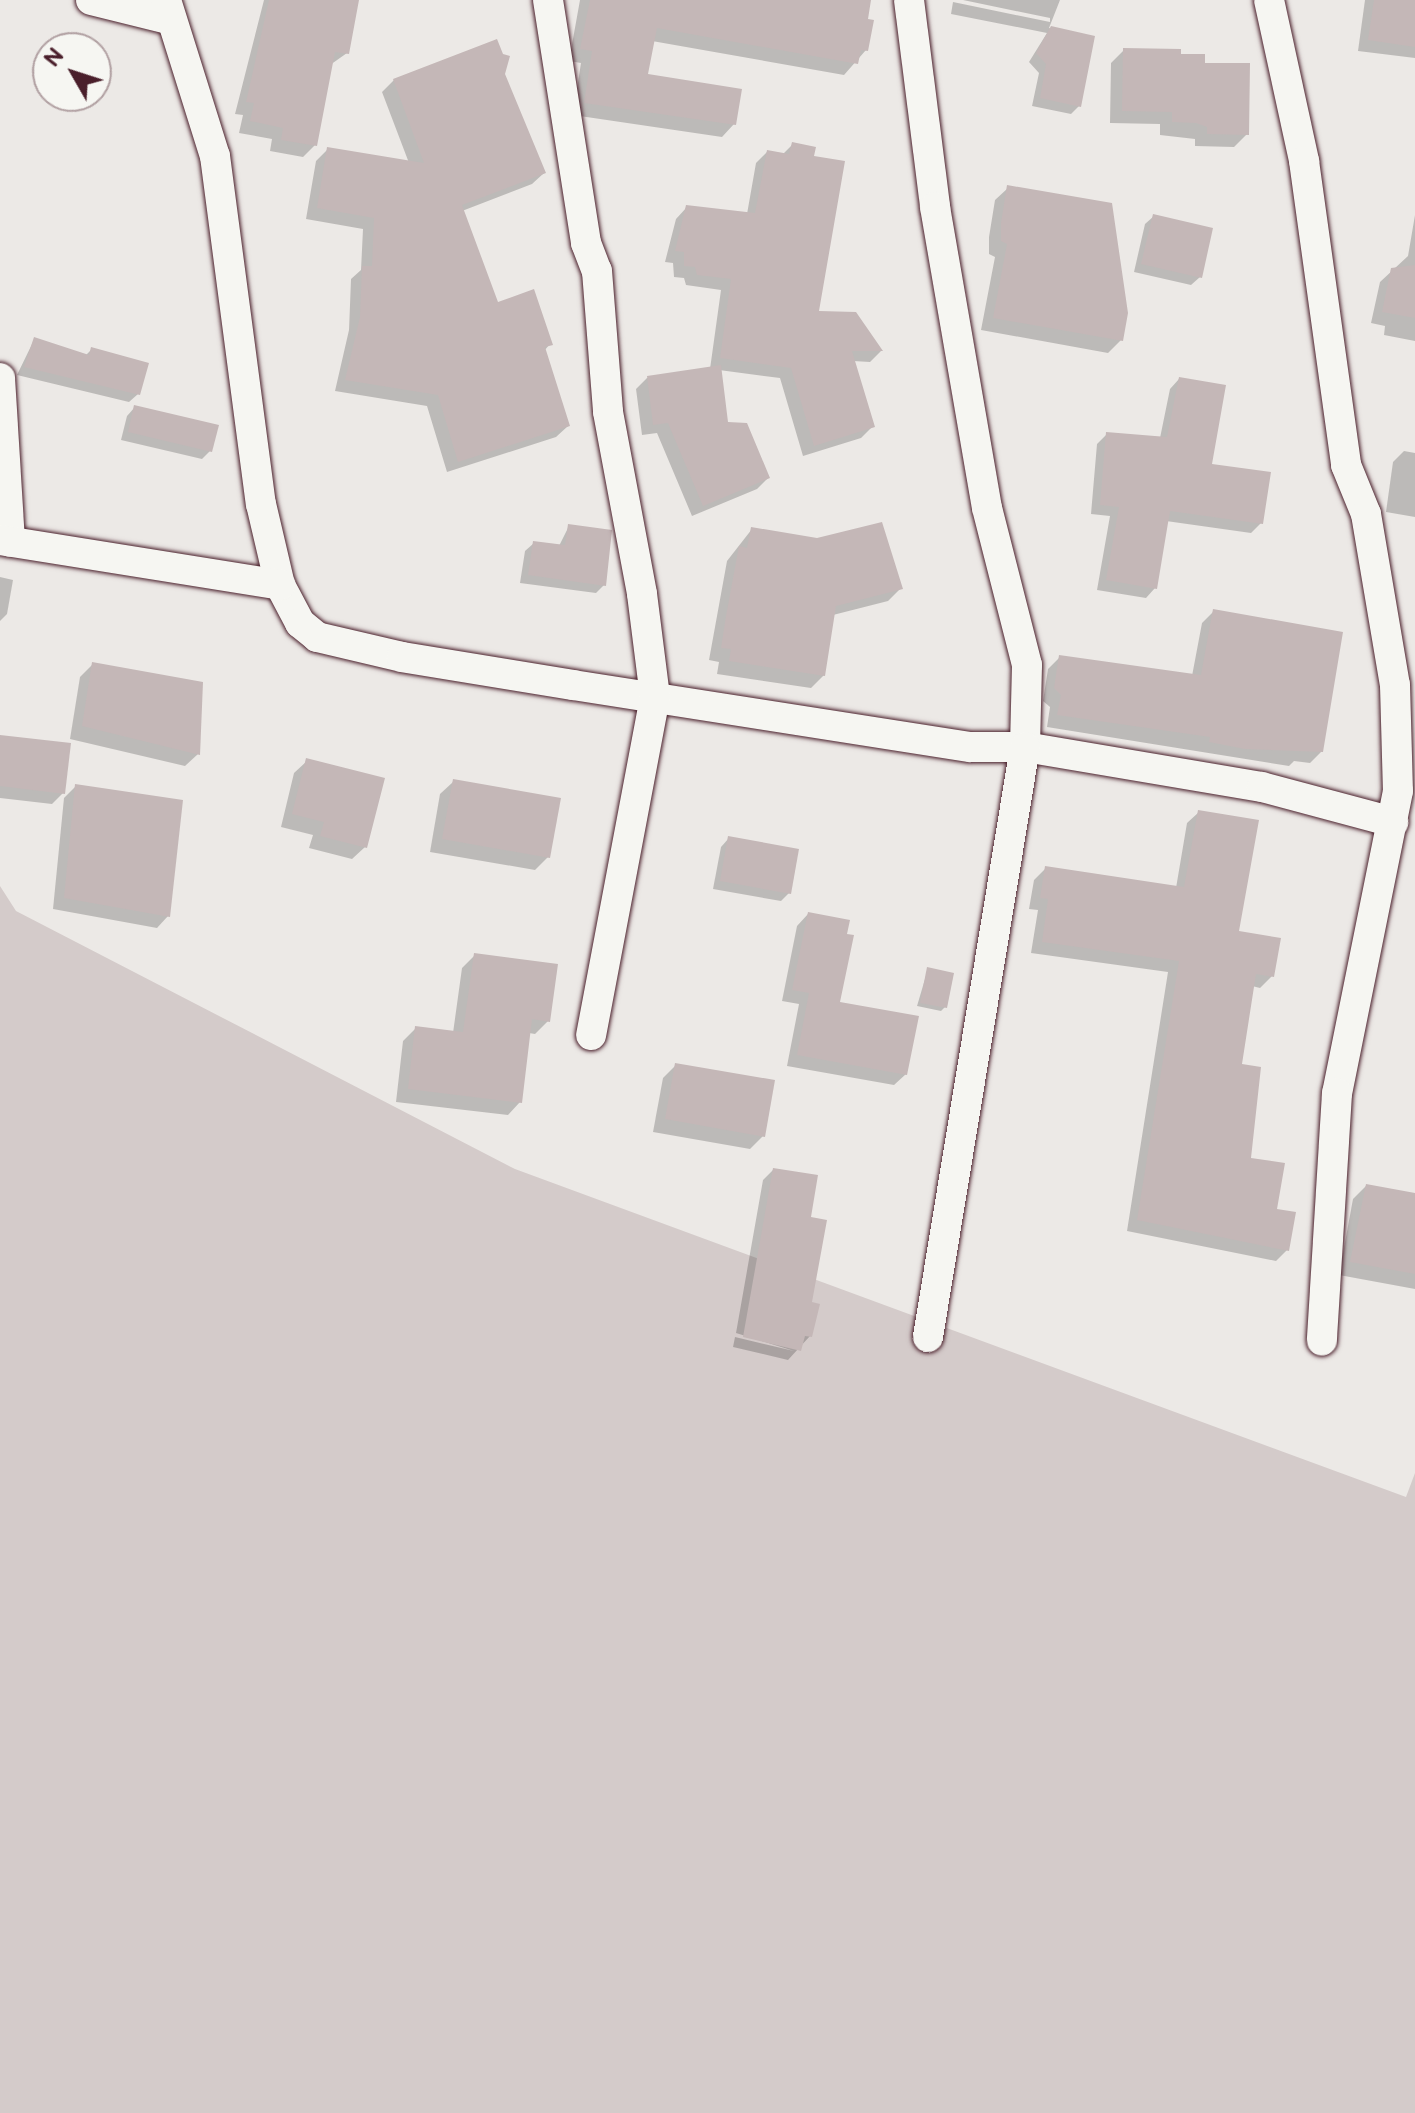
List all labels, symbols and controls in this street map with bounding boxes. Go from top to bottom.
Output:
north arrow [32,32,112,112]
text: N [39,43,70,73]

